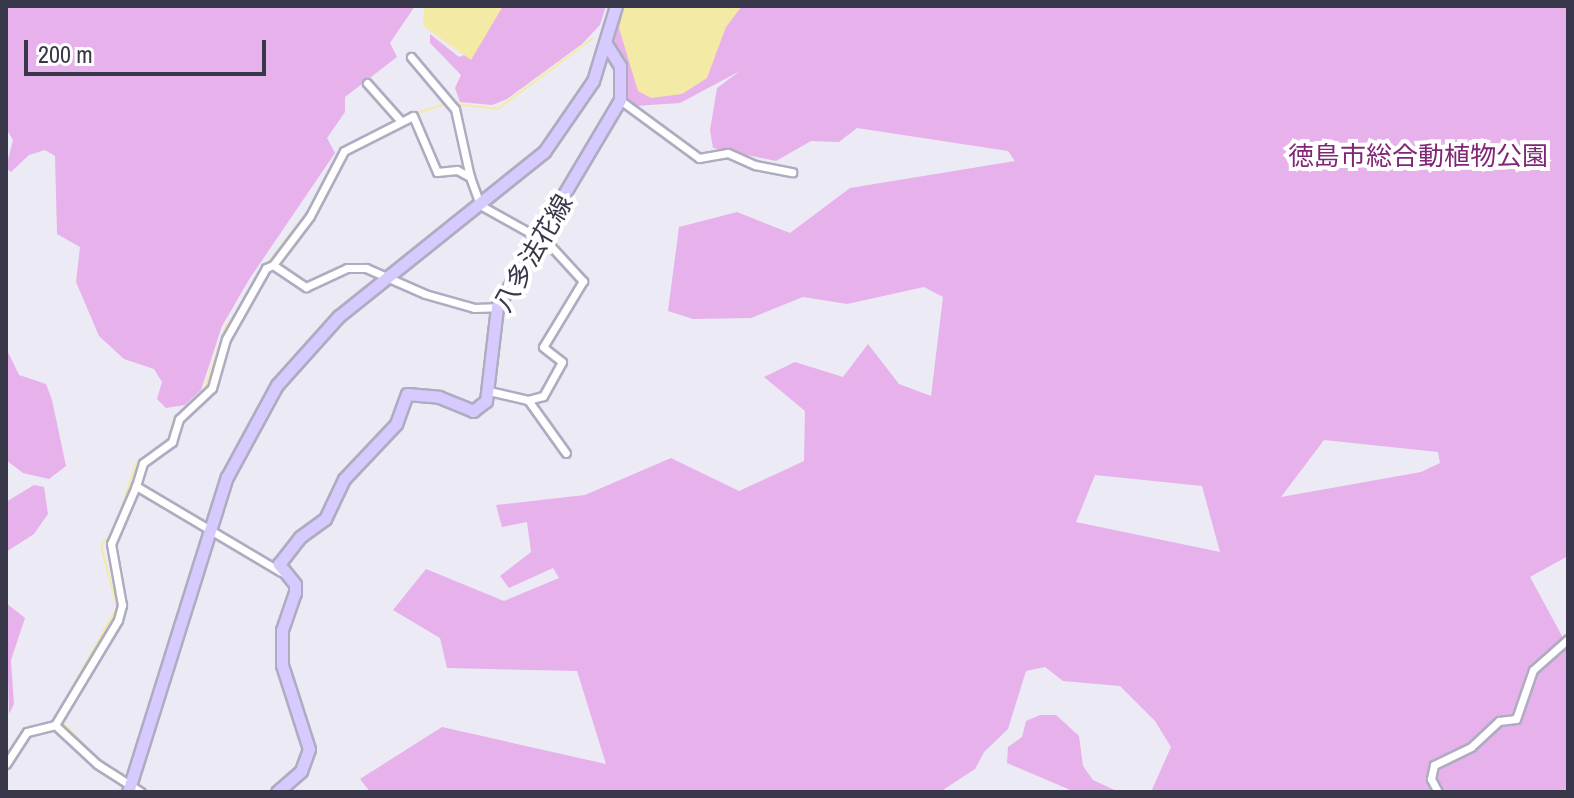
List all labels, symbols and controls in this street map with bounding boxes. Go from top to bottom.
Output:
scale bar [28,24,270,74]
text: 200 m [38,38,93,70]
park label: 徳島市総合動植物公園 [1288,140,1548,172]
street label: 八多法花線 [487,189,579,317]

